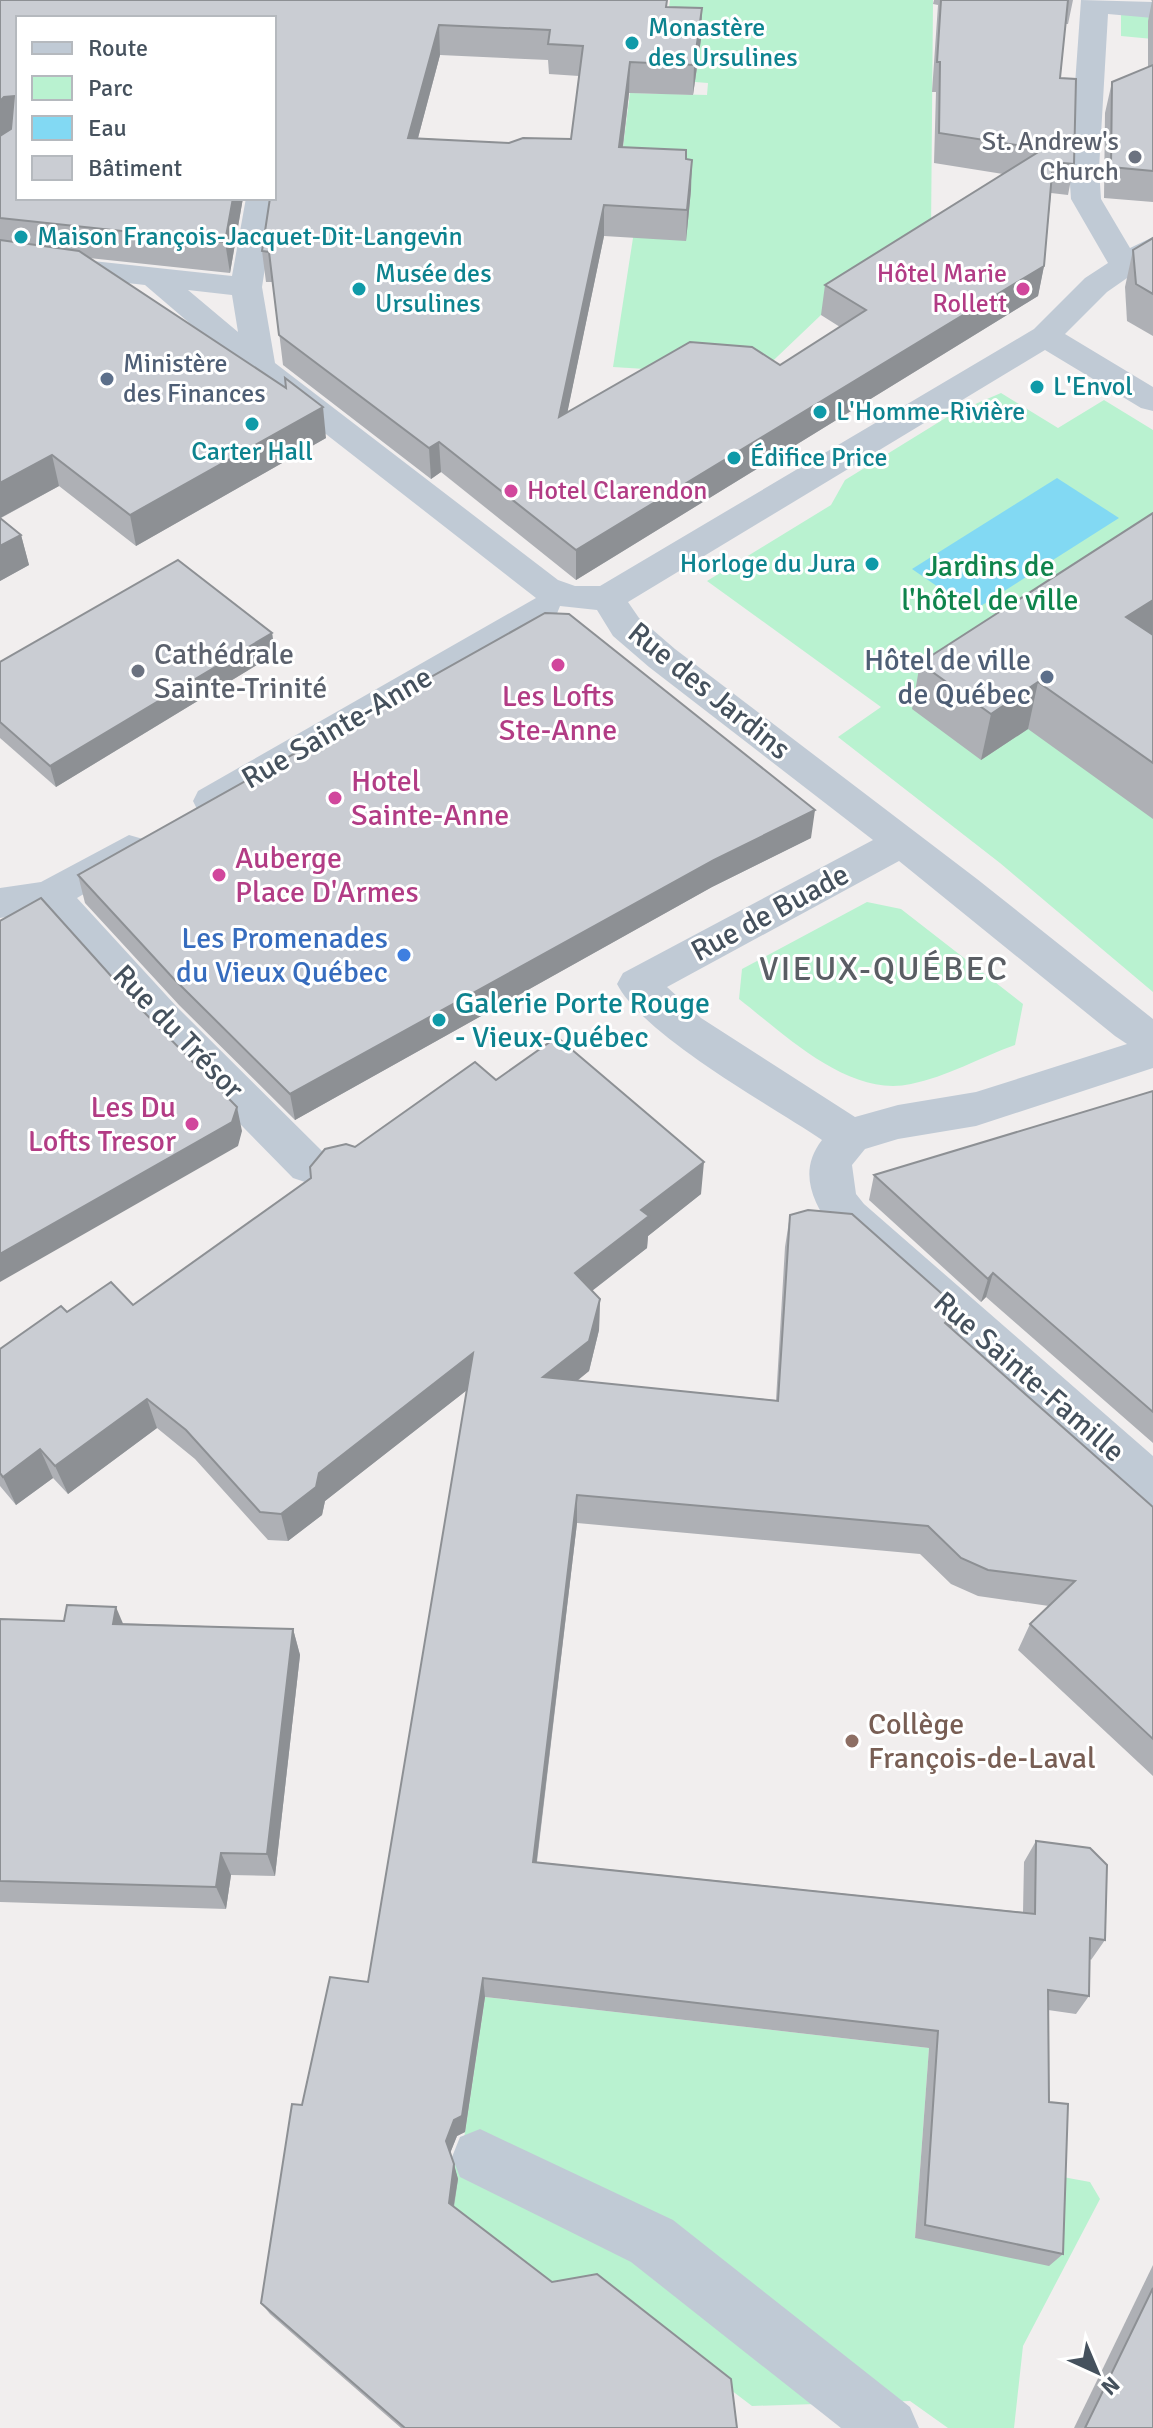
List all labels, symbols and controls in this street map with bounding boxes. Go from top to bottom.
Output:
place label: Monastère des Ursulines [648,12,798,74]
legend [16,16,276,200]
text: Route [88,33,148,63]
marker: Monastère des Ursulines [623,34,641,52]
text: Parc [88,73,133,103]
text: Eau [88,113,127,143]
place label: St. Andrew's Church [982,126,1119,188]
marker: St. Andrew's Church [1126,148,1144,166]
text: Bâtiment [88,153,182,183]
place label: Maison François-Jacquet-Dit-Langevin [37,221,463,253]
marker: Maison François-Jacquet-Dit-Langevin [12,228,30,246]
place label: Musée des Ursulines [375,258,492,320]
place label: Hôtel Marie Rollett [877,258,1007,320]
marker: Musée des Ursulines [350,280,368,298]
marker: Hôtel Marie Rollett [1014,280,1032,298]
place label: Ministère des Finances [123,348,266,410]
marker: Ministère des Finances [98,370,116,388]
place label: L'Envol [1053,371,1133,403]
marker: L'Envol [1028,378,1046,396]
place label: L'Homme-Rivière [836,396,1025,428]
marker: L'Homme-Rivière [811,403,829,421]
marker: Carter Hall [243,415,261,433]
place label: Carter Hall [191,436,313,468]
place label: Édifice Price [750,442,888,474]
marker: Édifice Price [725,449,743,467]
place label: Hotel Clarendon [527,475,707,507]
marker: Hotel Clarendon [502,482,520,500]
place label: Horloge du Jura [680,548,856,580]
park label: Jardins de l'hôtel de ville [901,548,1079,619]
marker: Horloge du Jura [863,555,881,573]
street label: Rue des Jardins [620,614,798,768]
place label: Cathédrale Sainte-Trinité [154,636,327,707]
place label: Hôtel de ville de Québec [864,642,1031,713]
marker: Les Lofts Ste-Anne [549,656,567,674]
street label: Rue Sainte-Anne [235,659,439,797]
marker: Cathédrale Sainte-Trinité [129,662,147,680]
marker: Hôtel de ville de Québec [1038,668,1056,686]
place label: Les Lofts Ste-Anne [499,678,617,749]
place label: Hotel Sainte-Anne [351,763,509,834]
marker: Hotel Sainte-Anne [326,789,344,807]
place label: Auberge Place D'Armes [235,840,419,911]
street label: Rue de Buade [685,856,855,970]
marker: Auberge Place D'Armes [210,866,228,884]
place label: Les Promenades du Vieux Québec [176,920,388,991]
marker: Les Promenades du Vieux Québec [395,946,413,964]
district label: VIEUX-QUÉBEC [759,948,1009,990]
street label: Rue du Trésor [105,957,251,1107]
place label: Galerie Porte Rouge - Vieux-Québec [455,985,710,1056]
marker: Galerie Porte Rouge - Vieux-Québec [430,1011,448,1029]
place label: Les Du Lofts Tresor [28,1089,176,1160]
marker: Les Du Lofts Tresor [183,1115,201,1133]
street label: Rue Sainte-Famille [926,1284,1132,1470]
place label: Collège François-de-Laval [868,1706,1096,1777]
marker: Collège François-de-Laval [843,1732,861,1750]
north arrow [1057,2332,1137,2412]
text: N [1096,2371,1125,2401]

